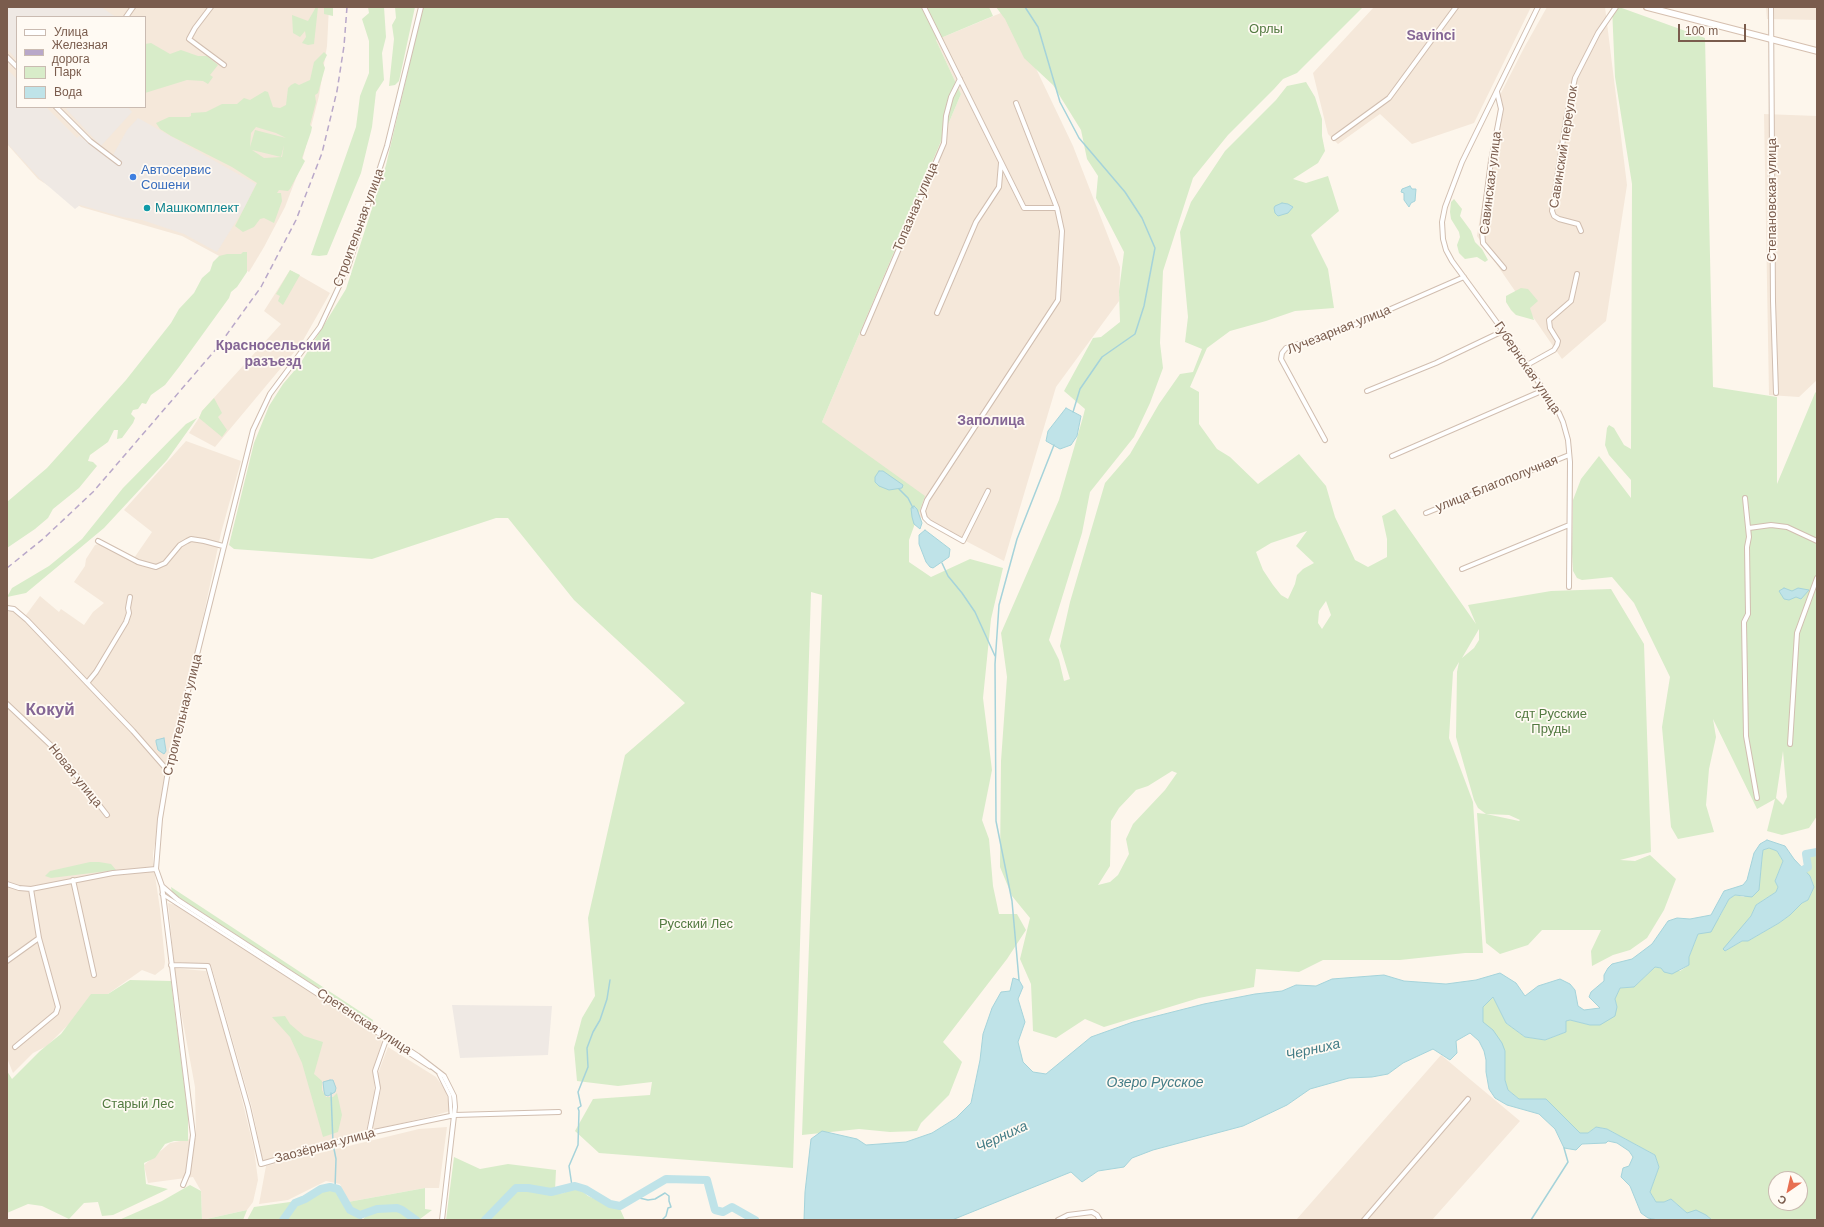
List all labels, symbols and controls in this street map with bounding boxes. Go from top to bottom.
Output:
legend [16,16,146,108]
scale bar [1680,16,1748,42]
park label: Орлы [1249,21,1283,37]
text: 100 m [1685,24,1718,38]
text: Улица [54,25,88,39]
district label: Savinci [1406,28,1456,44]
text: Железная дорога [52,38,108,66]
text: Парк [54,65,81,79]
text: Вода [54,85,82,99]
street label: Савинский переулок [1547,85,1581,209]
street label: Савинская улица [1477,130,1505,236]
street label: Степановская улица [1764,138,1780,262]
street label: Топазная улица [890,160,942,254]
place label: Автосервис Сошени [141,162,211,193]
street label: Строительная улица [330,167,388,289]
marker: Автосервис Сошени [128,172,138,182]
place label: Машкомплект [155,200,239,216]
marker: Машкомплект [142,203,152,213]
street label: Лучезарная улица [1285,302,1393,358]
street label: Губернская улица [1490,319,1564,417]
district label: Красносельский разъезд [216,338,330,370]
district label: Заполица [957,413,1025,429]
street label: улица Благополучная [1434,452,1560,516]
street label: Строительная улица [160,653,206,777]
district label: Кокуй [25,700,75,720]
park label: сдт Русские Пруды [1515,706,1587,737]
street label: Новая улица [45,741,105,811]
park label: Русский Лес [659,916,733,932]
street label: Сретенская улица [314,986,414,1058]
water label: Черниха [1284,1036,1342,1064]
water label: Озеро Русское [1106,1075,1204,1091]
park label: Старый Лес [102,1096,174,1112]
water label: Черниха [973,1118,1031,1156]
street label: Заозёрная улица [273,1125,377,1167]
north arrow [1768,1171,1808,1211]
text: С [1775,1193,1789,1207]

